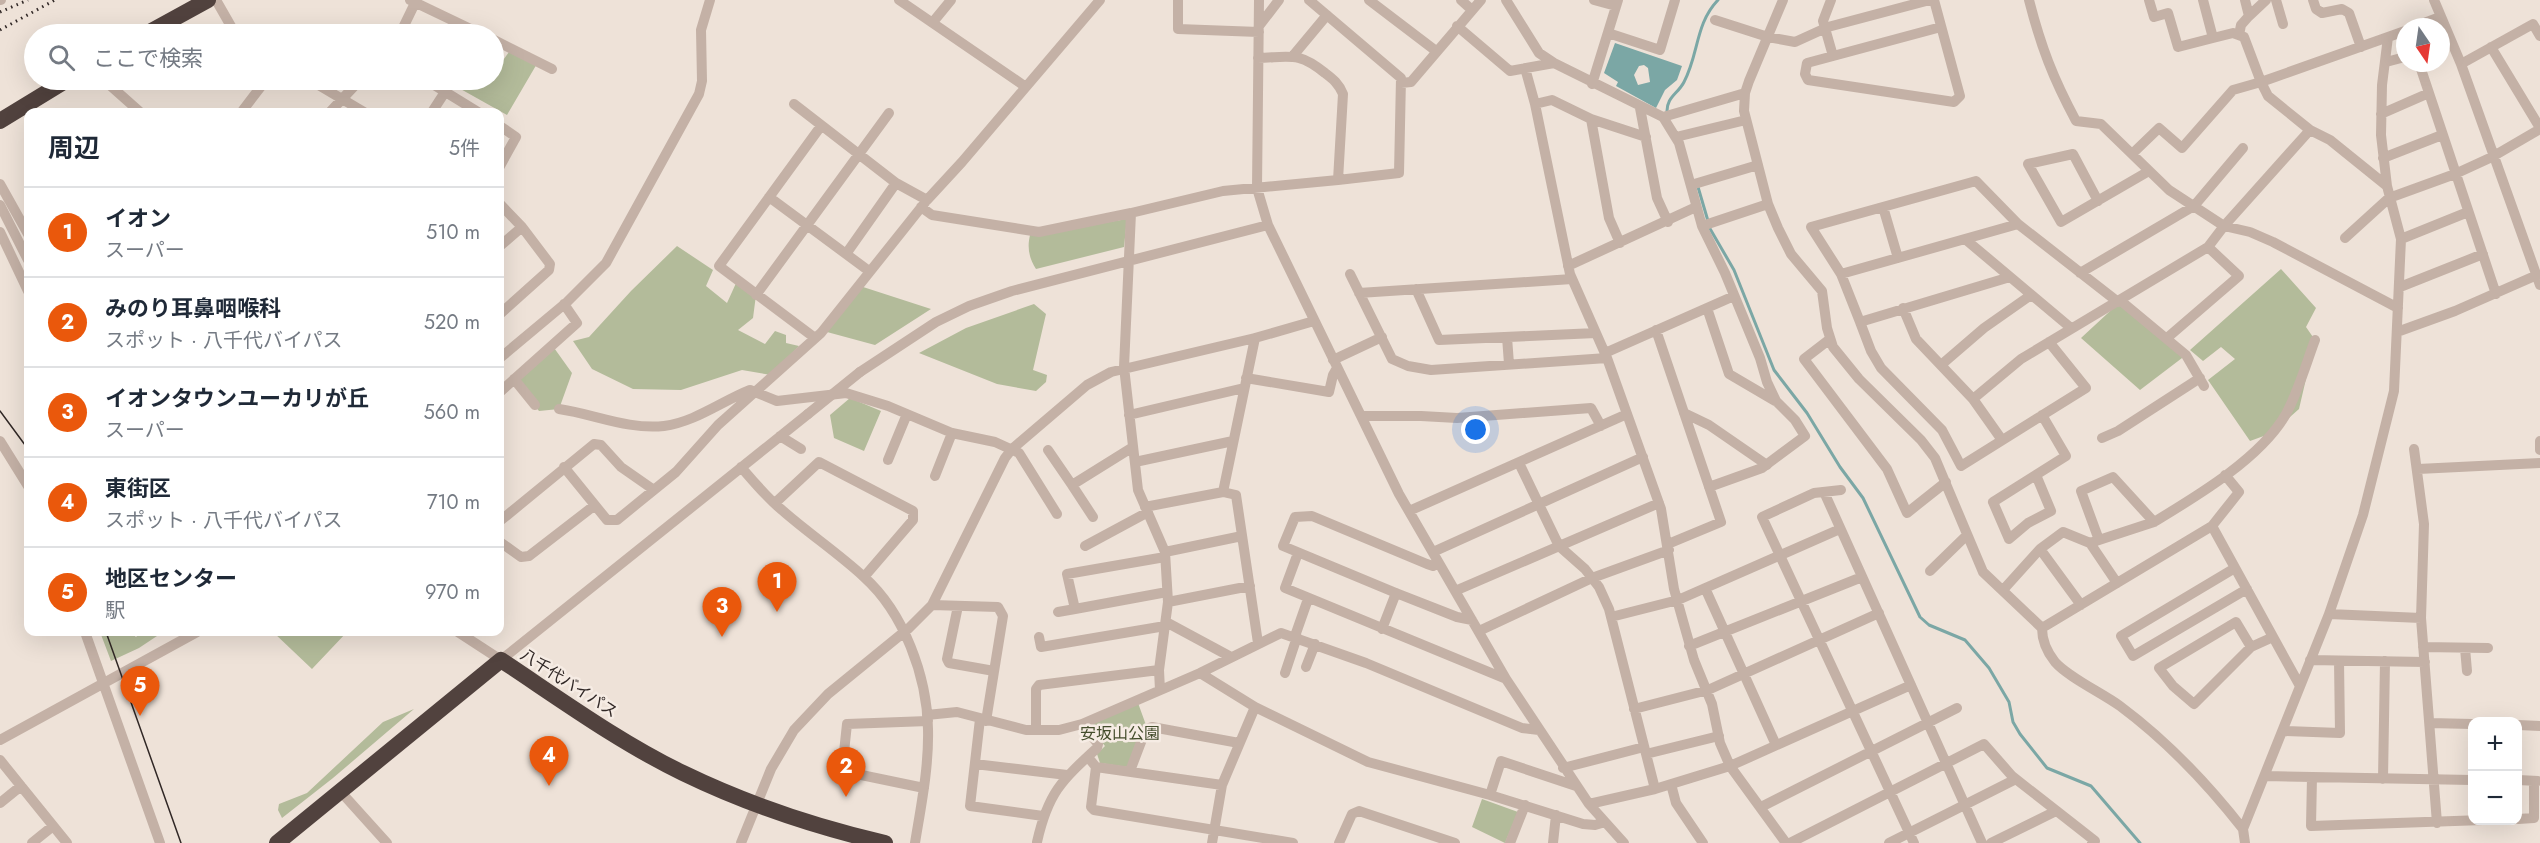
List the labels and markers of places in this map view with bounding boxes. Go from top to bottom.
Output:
pin: 1 [758,562,796,612]
pin: 3 [702,588,742,637]
pin: 5 [120,666,160,716]
pin: 4 [530,736,568,786]
pin: 2 [826,748,866,797]

